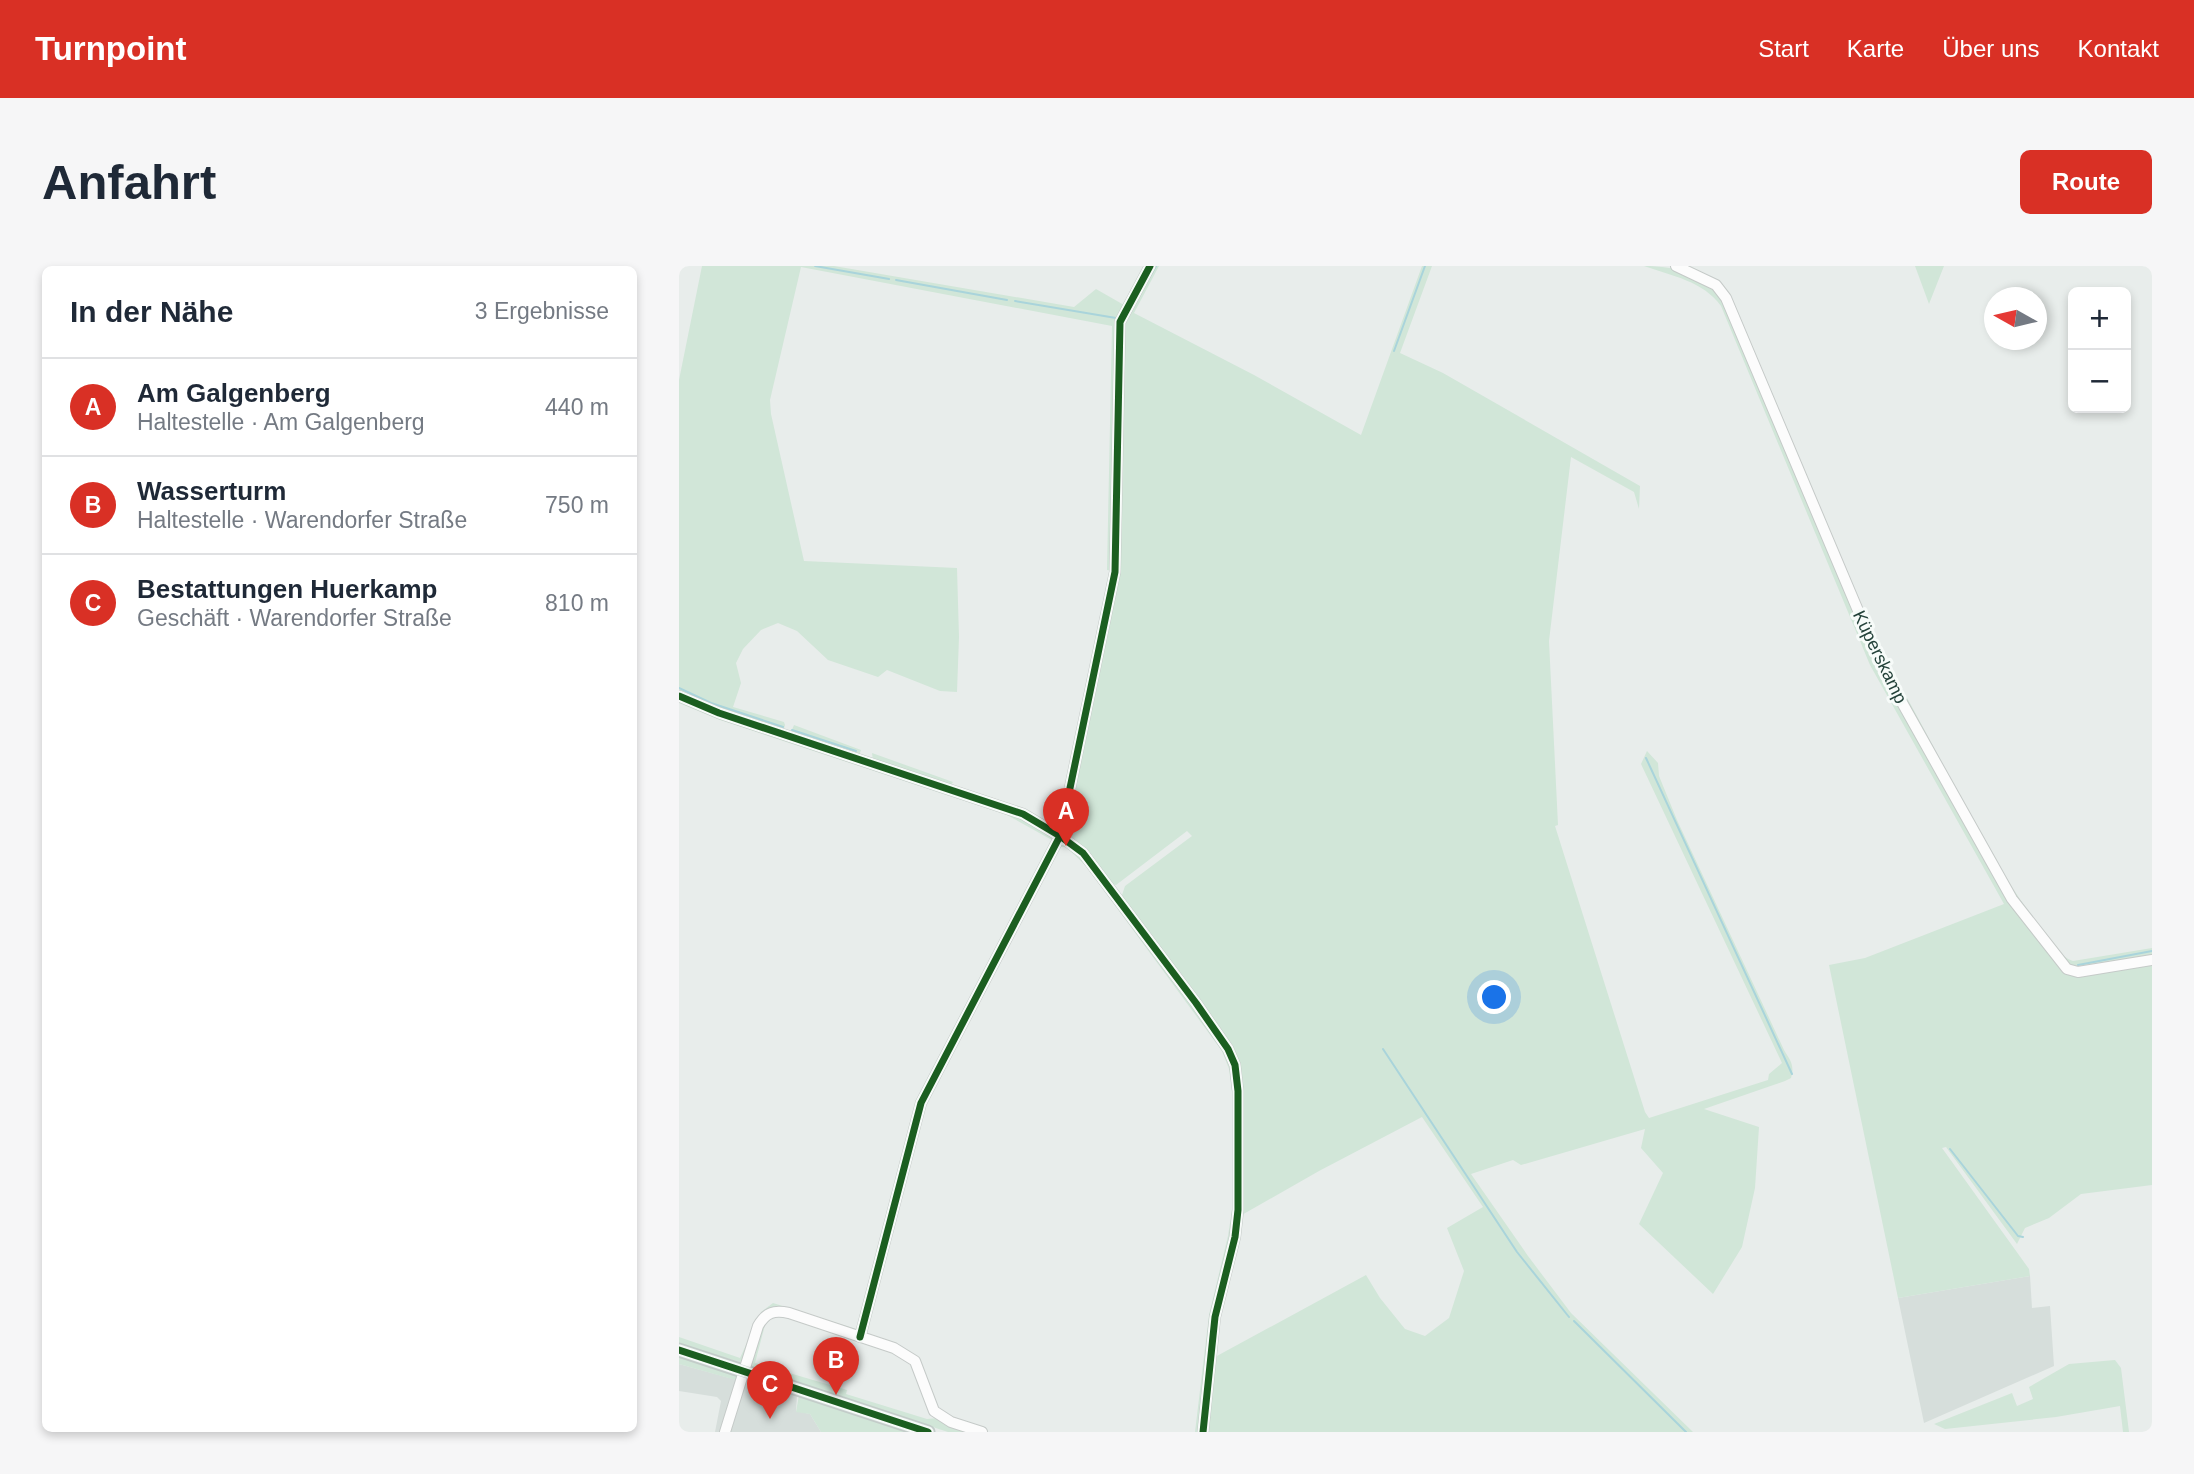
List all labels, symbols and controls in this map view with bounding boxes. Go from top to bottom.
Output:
text: Turnpoint [35,30,187,67]
text: Start [1758,35,1809,62]
text: Karte [1847,35,1904,62]
text: Über uns [1942,35,2040,62]
text: Kontakt [2078,35,2159,62]
button: Route [2020,150,2152,214]
text: Anfahrt [42,155,216,209]
north arrow [1984,287,2047,350]
map controls [2068,287,2131,413]
button: + [2068,287,2131,350]
text: In der Nähe [70,295,233,328]
text: 3 Ergebnisse [475,298,609,324]
button: − [2068,350,2131,413]
text: Am Galgenberg [137,378,331,408]
text: A [85,394,101,420]
text: 440 m [545,394,609,420]
text: Haltestelle · Am Galgenberg [137,409,425,435]
text: Wasserturm [137,476,286,506]
text: B [85,492,101,518]
text: 750 m [545,492,609,518]
text: Haltestelle · Warendorfer Straße [137,507,467,533]
text: Bestattungen Huerkamp [137,574,438,604]
text: C [85,590,101,616]
text: 810 m [545,590,609,616]
text: Geschäft · Warendorfer Straße [137,605,452,631]
street label: Küperskamp [1849,607,1911,707]
pin: A [1043,788,1089,846]
your location [1477,980,1511,1014]
pin: B [813,1337,859,1395]
pin: C [747,1361,793,1419]

